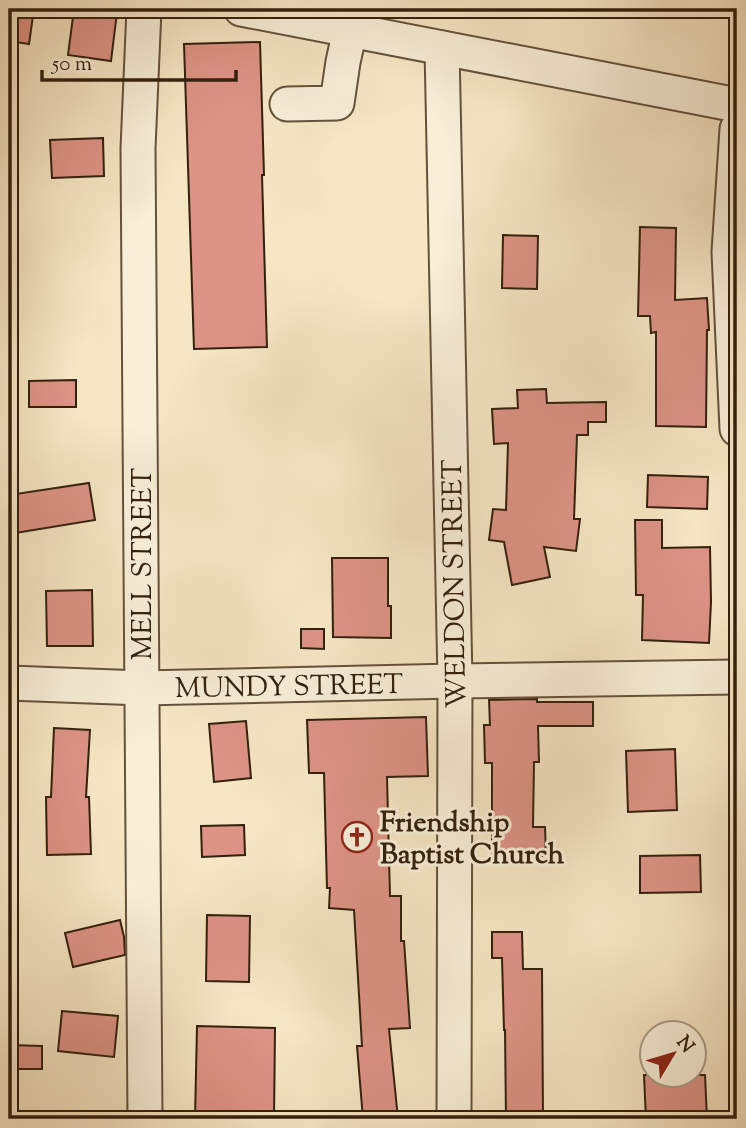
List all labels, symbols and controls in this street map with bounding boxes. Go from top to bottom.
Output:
scale bar [42,38,236,82]
text: 50 m [51,50,92,80]
street label: WELDON STREET [434,459,478,709]
street label: MELL STREET [124,468,164,660]
street label: MUNDY STREET [175,666,404,710]
place label: Friendship Baptist Church [380,804,565,876]
church icon: Friendship Baptist Church [340,820,374,854]
north arrow [638,1020,708,1090]
text: N [669,1031,700,1059]

